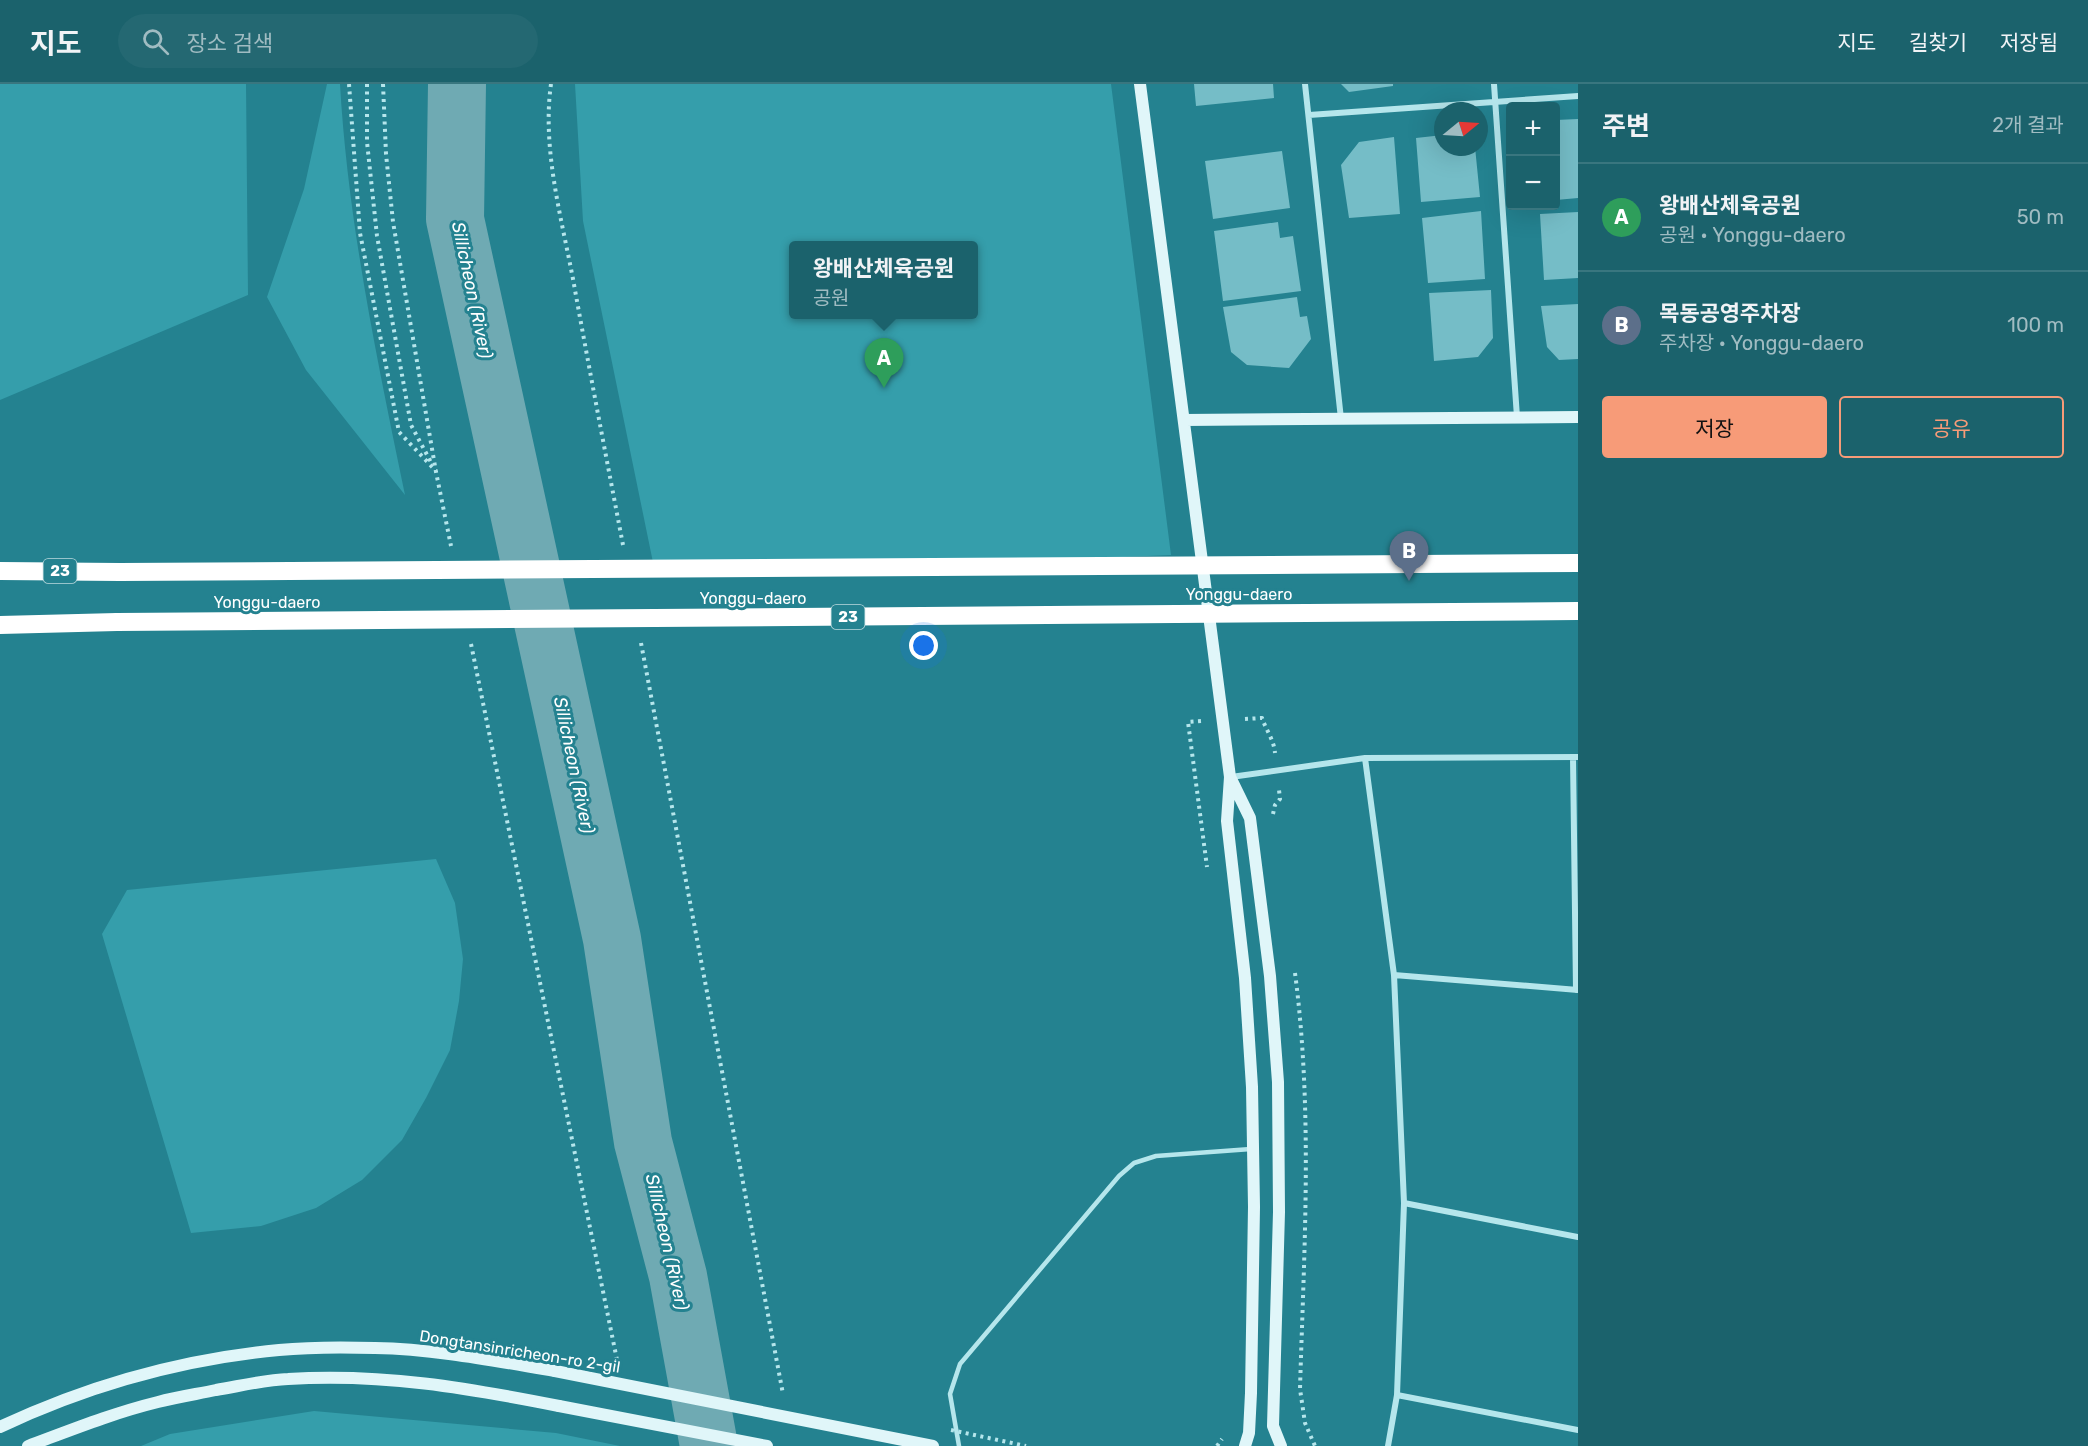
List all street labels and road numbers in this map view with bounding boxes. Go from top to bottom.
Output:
road number: 23 [44,559,76,583]
street label: Yonggu-daero [1186,585,1292,604]
street label: Yonggu-daero [700,589,806,608]
street label: Yonggu-daero [214,593,320,612]
road number: 23 [832,605,864,629]
street label: Dongtansinricheon-ro 2-gil [418,1326,622,1377]

